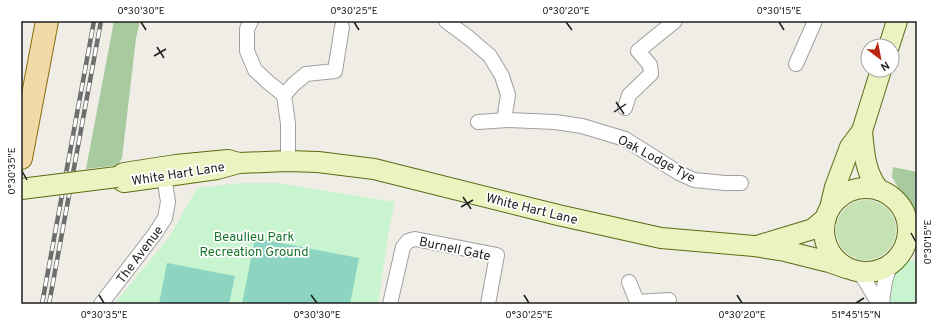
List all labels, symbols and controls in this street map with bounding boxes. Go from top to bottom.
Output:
text: 0°30'30"E [117,5,165,18]
text: 0°30'25"E [330,5,378,18]
text: 0°30'20"E [542,5,590,18]
text: 0°30'15"E [757,5,801,18]
north arrow [860,38,900,78]
text: N [878,58,892,74]
street label: Oak Lodge Tye [614,133,698,187]
text: 0°30'35"E [6,147,19,195]
street label: White Hart Lane [131,160,226,190]
street label: White Hart Lane [484,191,579,229]
text: 0°30'15"E [922,220,935,264]
street label: The Avenue [114,223,167,287]
park label: Beaulieu Park Recreation Ground [199,230,309,261]
street label: Burnell Gate [417,235,492,265]
text: 0°30'35"E [80,309,128,322]
text: 0°30'30"E [293,309,341,322]
text: 0°30'25"E [505,309,553,322]
text: 0°30'20"E [718,309,766,322]
text: 51°45'15"N [831,309,881,322]

